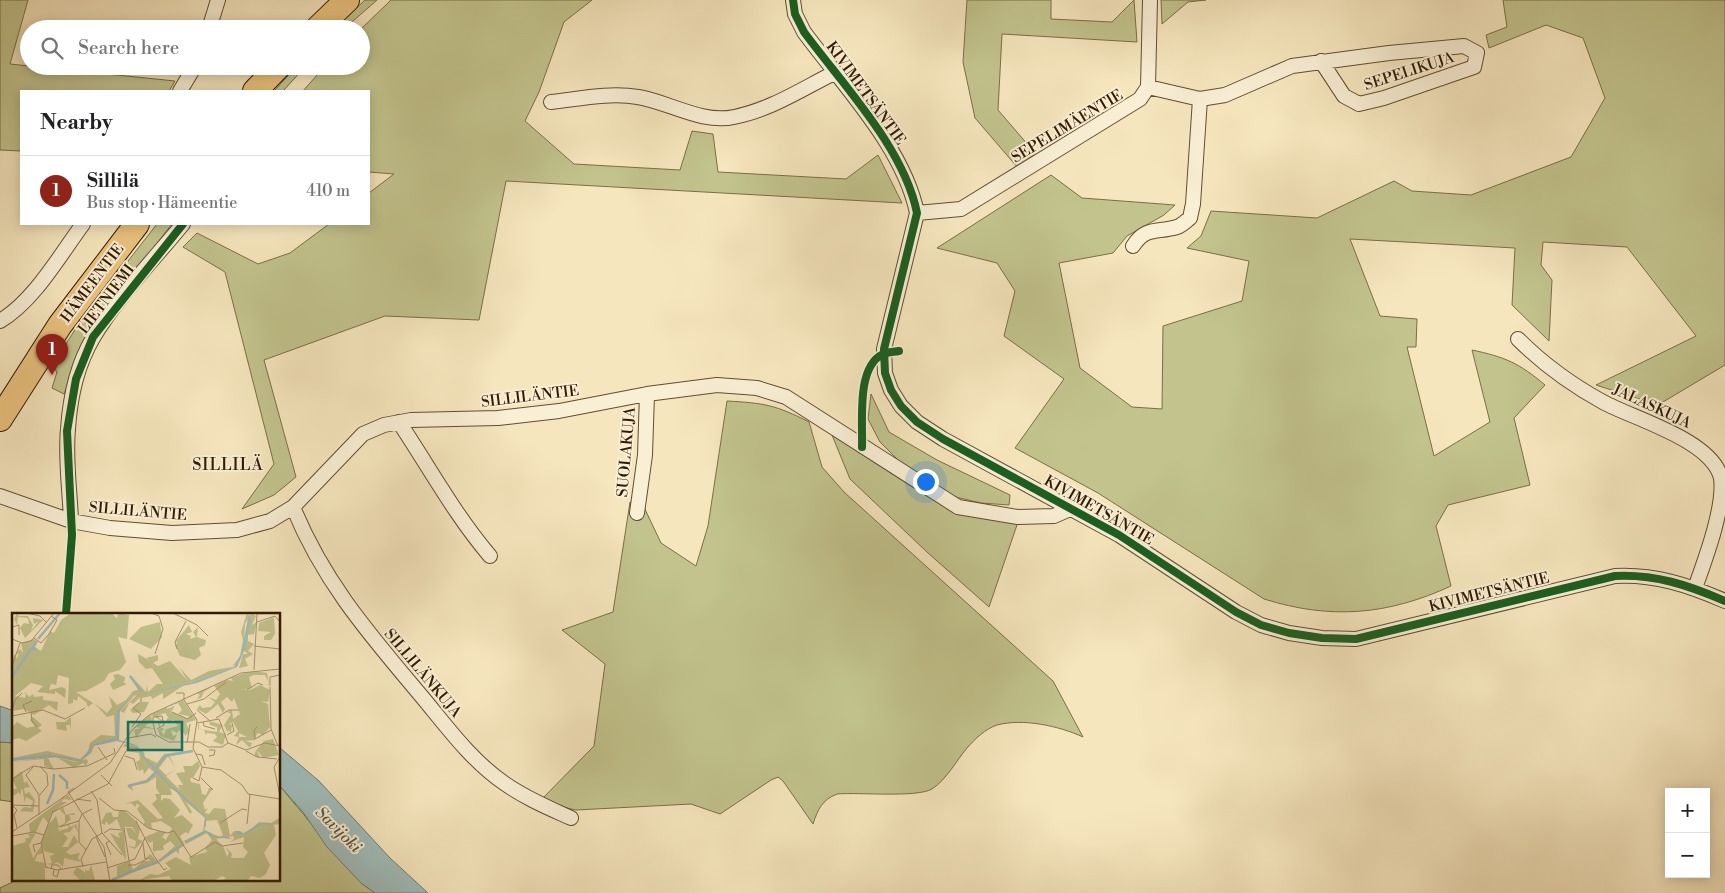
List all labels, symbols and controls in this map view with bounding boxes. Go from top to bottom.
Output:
search box [20,20,370,75]
icon: search [38,34,66,62]
text: Search here [78,36,179,60]
street label: KIVIMETSÄNTIE [822,38,910,149]
street label: SEPELIKUJA [1362,48,1457,95]
street label: SEPELIMÄENTIE [1008,86,1127,167]
text: Nearby [40,110,113,136]
text: Sillilä [87,169,139,193]
text: 1 [52,181,60,201]
text: 410 m [306,181,350,201]
text: Bus stop · Hämeentie [87,193,237,213]
street label: HÄMEENTIE [56,240,128,327]
street label: LIETNIEMI [74,260,139,338]
pin: 1 [36,334,68,375]
street label: JALASKUJA [1609,380,1695,433]
street label: SILLILÄNTIE [480,381,580,412]
street label: SUOLAKUJA [613,405,640,498]
district label: SILLILÄ [192,454,264,475]
your location [913,469,939,495]
street label: KIVIMETSÄNTIE [1041,471,1157,550]
street label: SILLILÄNTIE [88,498,188,525]
street label: KIVIMETSÄNTIE [1427,568,1551,617]
inset map [12,613,280,880]
street label: SILLILÄNKUJA [380,625,466,722]
map controls [1665,788,1710,878]
button: + [1665,788,1710,833]
water label: Savijoki [311,802,366,857]
button: − [1665,833,1710,878]

